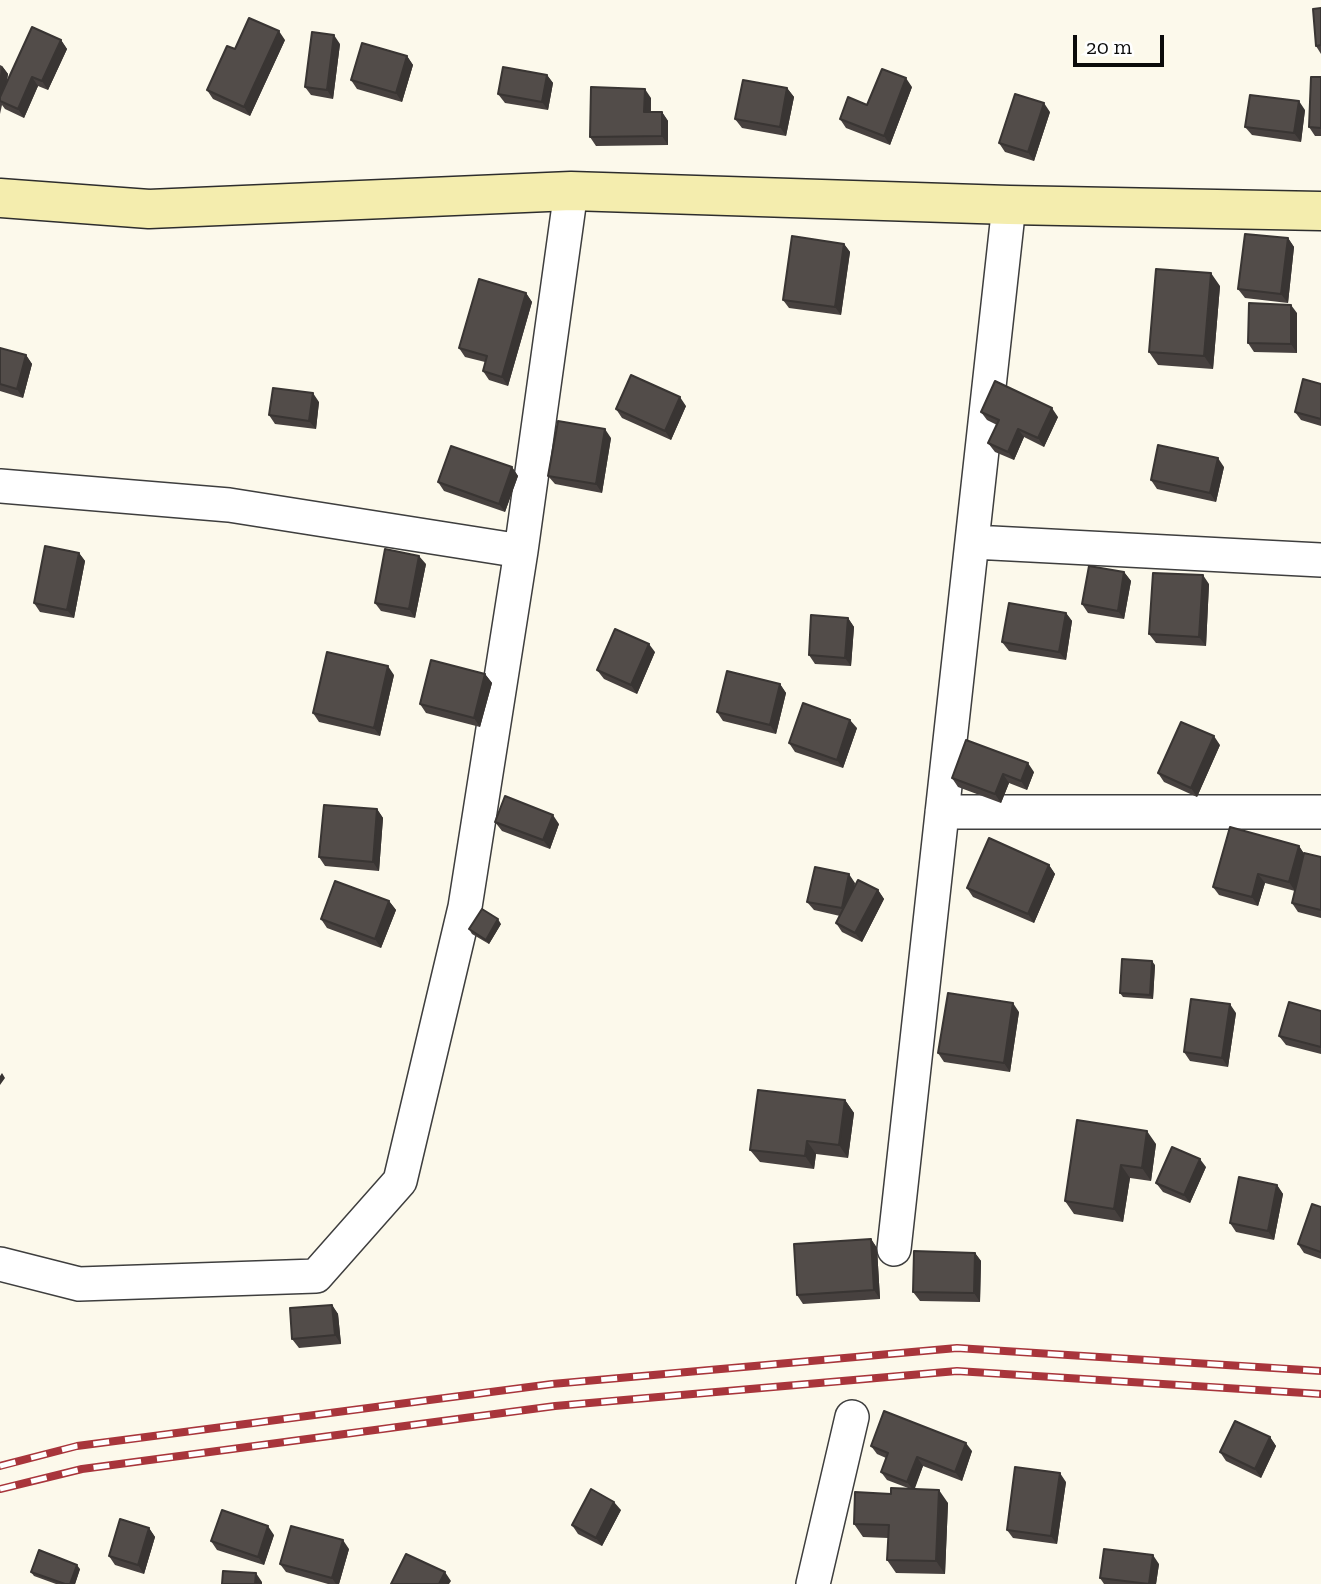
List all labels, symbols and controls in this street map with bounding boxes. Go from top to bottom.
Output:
scale bar [1076,21,1167,65]
text: 20 m [1086,34,1132,59]

